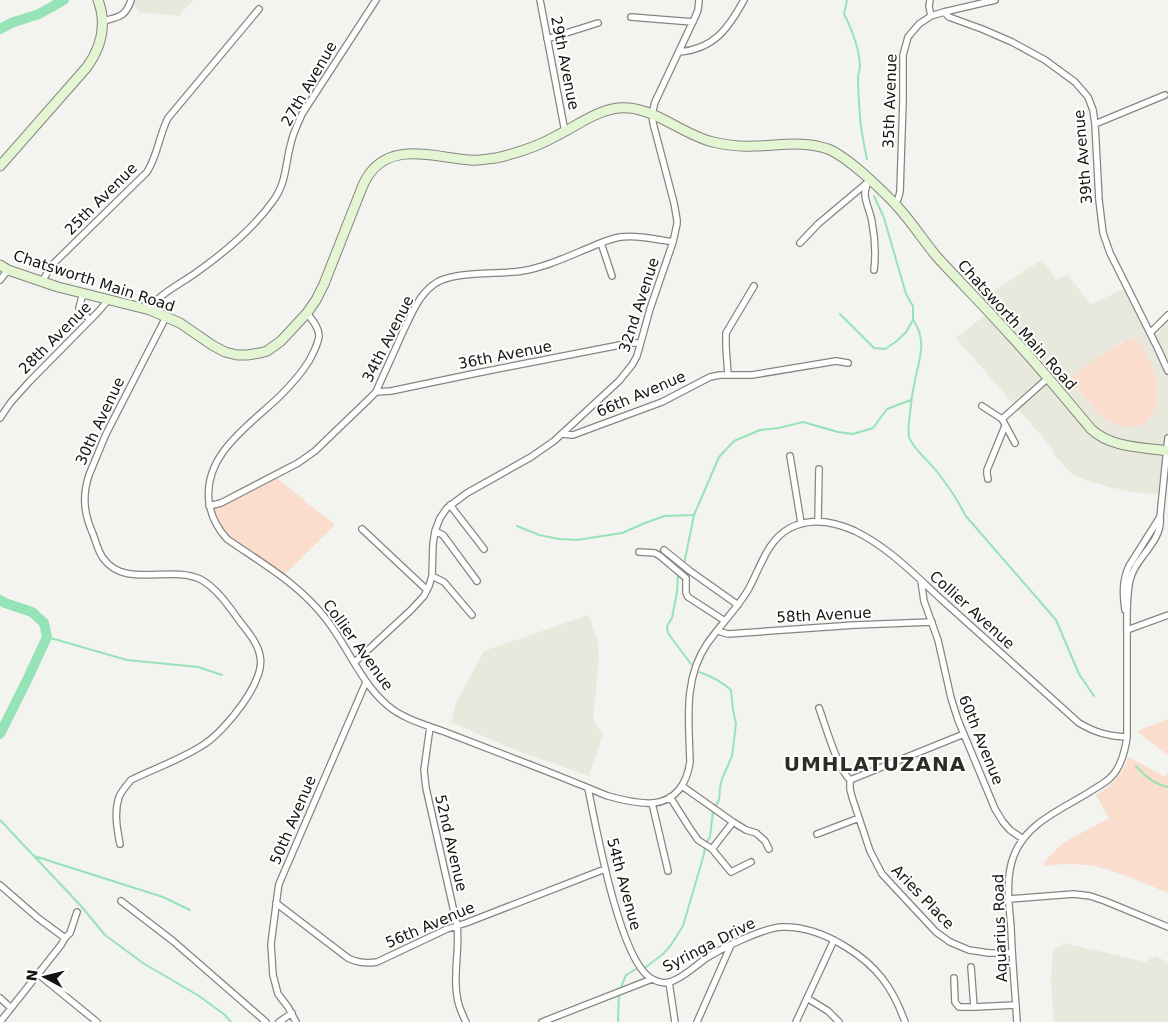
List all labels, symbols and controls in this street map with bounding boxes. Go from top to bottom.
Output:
street label: 29th Avenue [547,15,583,111]
street label: 27th Avenue [277,38,341,130]
street label: 35th Avenue [879,53,901,149]
street label: 39th Avenue [1070,109,1096,205]
street label: 25th Avenue [61,159,141,239]
street label: Chatsworth Main Road [11,246,177,316]
street label: 32nd Avenue [615,255,663,355]
street label: Chatsworth Main Road [954,256,1080,394]
street label: 34th Avenue [358,293,418,385]
street label: 28th Avenue [15,298,95,378]
street label: 36th Avenue [457,337,553,373]
street label: 66th Avenue [594,367,688,421]
street label: 30th Avenue [72,374,128,468]
street label: Collier Avenue [926,567,1018,653]
street label: Collier Avenue [319,596,397,694]
street label: 58th Avenue [776,604,872,626]
street label: 60th Avenue [955,693,1007,787]
district label: UMHLATUZANA [784,752,966,776]
street label: 50th Avenue [266,773,320,867]
street label: 52nd Avenue [431,793,471,893]
street label: 54th Avenue [603,836,645,932]
street label: Aries Place [888,861,958,933]
street label: Aquarius Road [989,874,1011,982]
street label: 56th Avenue [383,898,477,952]
street label: Syringa Drive [660,914,758,976]
north arrow [20,952,70,1002]
text: N [23,969,41,982]

